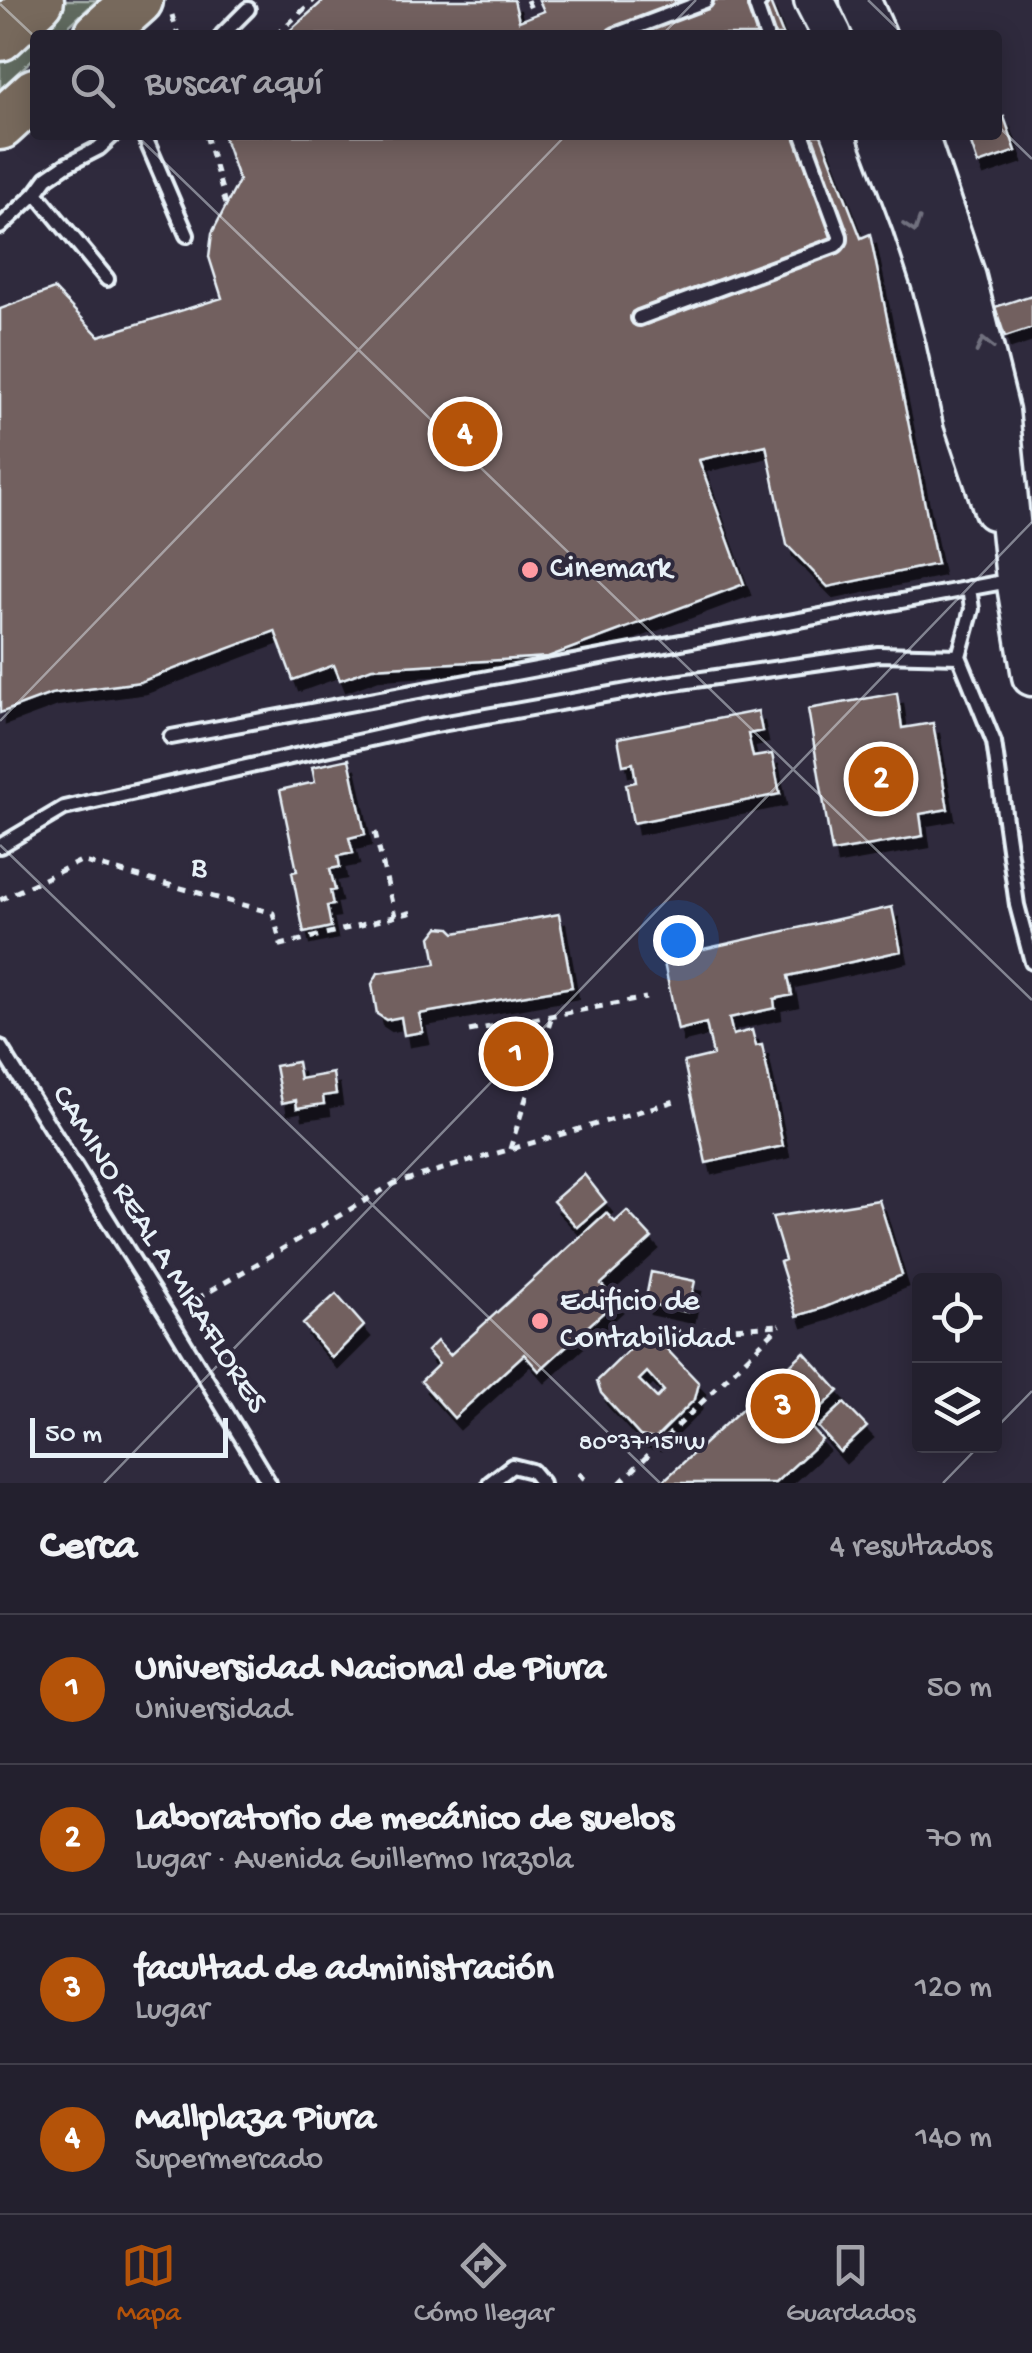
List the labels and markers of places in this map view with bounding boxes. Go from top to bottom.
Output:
pin: 4 [432,396,498,472]
place label: Cinemark [550,551,675,589]
marker: Cinemark [519,559,541,581]
pin: 2 [848,742,914,816]
pin: 1 [484,1016,548,1092]
place label: Edificio de Contabilidad [560,1284,735,1359]
marker: Edificio de Contabilidad [529,1310,551,1332]
pin: 3 [750,1368,816,1444]

